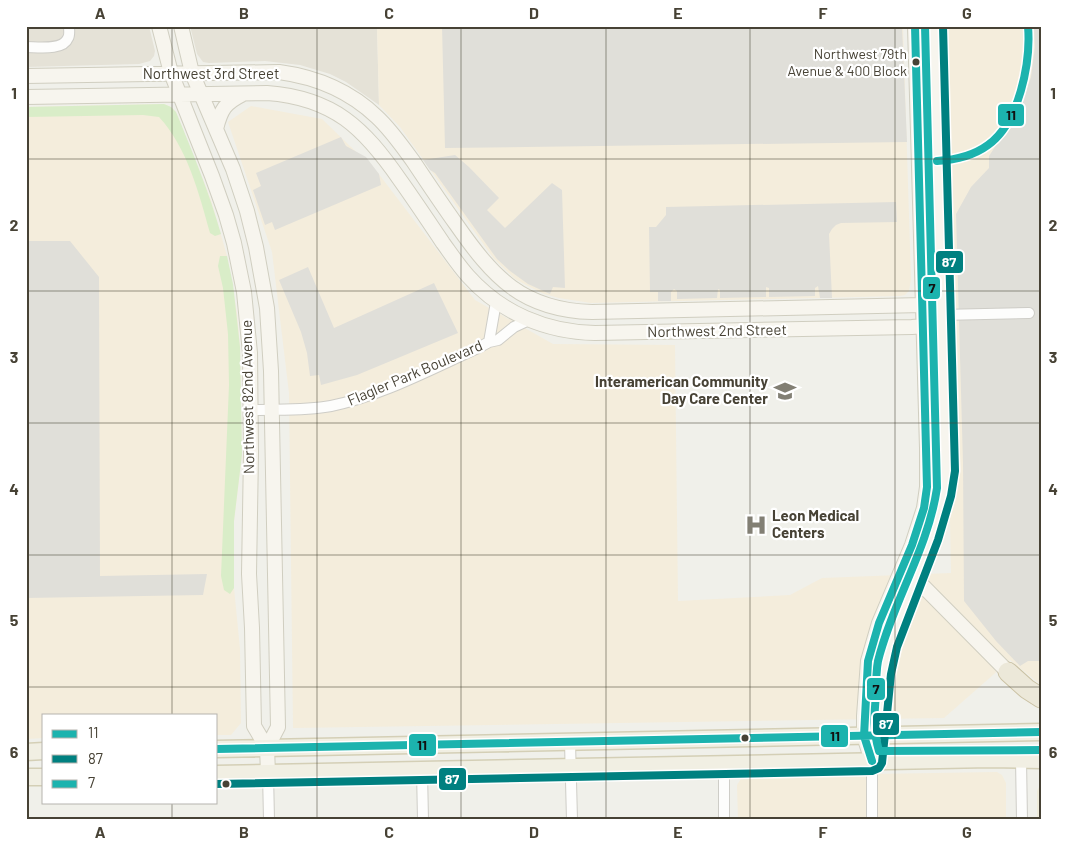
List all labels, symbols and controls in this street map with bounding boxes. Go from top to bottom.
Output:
text: A [95,3,106,22]
text: B [239,3,249,22]
text: C [384,3,394,22]
text: D [529,3,539,22]
text: E [673,3,683,22]
text: F [819,3,828,22]
text: G [962,3,972,22]
place label: Northwest 79th Avenue & 400 Block [787,45,907,79]
marker: Northwest 79th Avenue & 400 Block [911,57,921,67]
street label: Northwest 3rd Street [143,64,279,82]
text: 1 [11,83,17,102]
text: 1 [1050,83,1056,102]
line badge: 11 [997,103,1025,127]
text: 11 [1006,106,1016,123]
text: 2 [10,215,19,234]
text: 2 [1049,215,1058,234]
line badge: 87 [935,250,964,274]
text: 87 [942,253,956,270]
line badge: 7 [922,276,941,300]
text: 7 [929,279,936,296]
street label: Northwest 82nd Avenue [237,320,257,474]
street label: Northwest 2nd Street [647,320,787,340]
street label: Flagler Park Boulevard [344,335,485,409]
text: 3 [10,347,18,366]
text: 3 [1049,347,1057,366]
place label: Interamerican Community Day Care Center [595,372,768,407]
school or university icon: Interamerican Community Day Care Center [772,378,798,404]
text: 4 [9,479,19,498]
text: 4 [1048,479,1058,498]
place label: Leon Medical Centers [772,506,859,541]
hospital icon: Leon Medical Centers [743,512,769,538]
text: 5 [10,610,19,629]
text: 5 [1049,610,1058,629]
line badge: 7 [866,677,886,701]
text: 7 [873,680,880,697]
line badge: 87 [872,712,900,736]
legend [42,714,218,804]
text: 87 [879,715,893,732]
text: 11 [88,723,99,741]
line badge: 11 [820,724,849,748]
text: 11 [830,727,840,744]
line badge: 11 [408,733,437,757]
unlabelled marker [740,733,750,743]
text: 11 [417,736,427,753]
text: 6 [10,742,19,761]
text: 6 [1049,742,1058,761]
text: 87 [88,749,103,767]
line badge: 87 [438,767,467,791]
text: 87 [445,770,459,787]
text: 7 [88,773,95,791]
unlabelled marker [221,779,231,789]
text: A [95,822,106,841]
text: B [239,822,249,841]
text: C [384,822,394,841]
text: D [529,822,539,841]
text: E [673,822,683,841]
text: F [819,822,828,841]
text: G [962,822,972,841]

